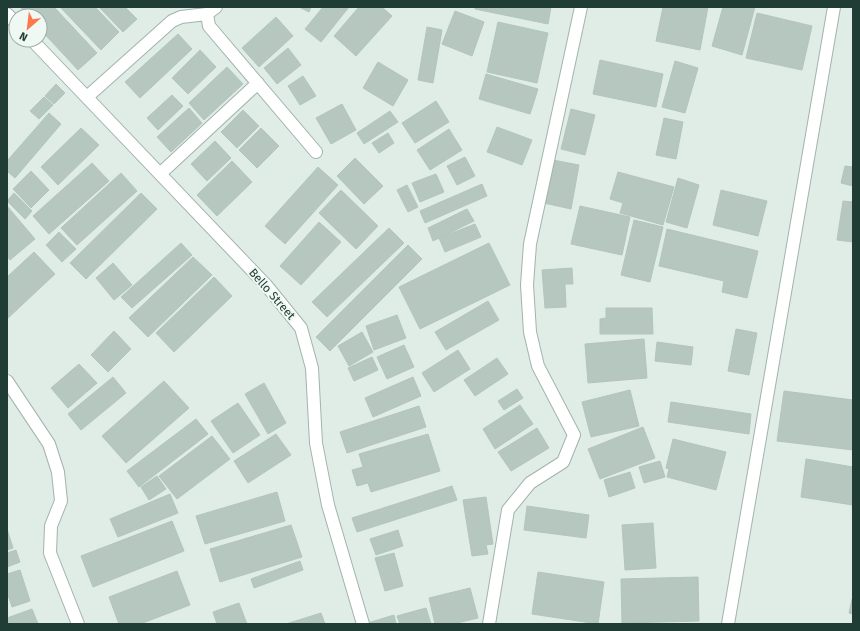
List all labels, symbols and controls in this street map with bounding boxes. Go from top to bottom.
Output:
north arrow [8,8,48,48]
text: N [17,29,30,44]
street label: Bello Street [246,265,299,323]

